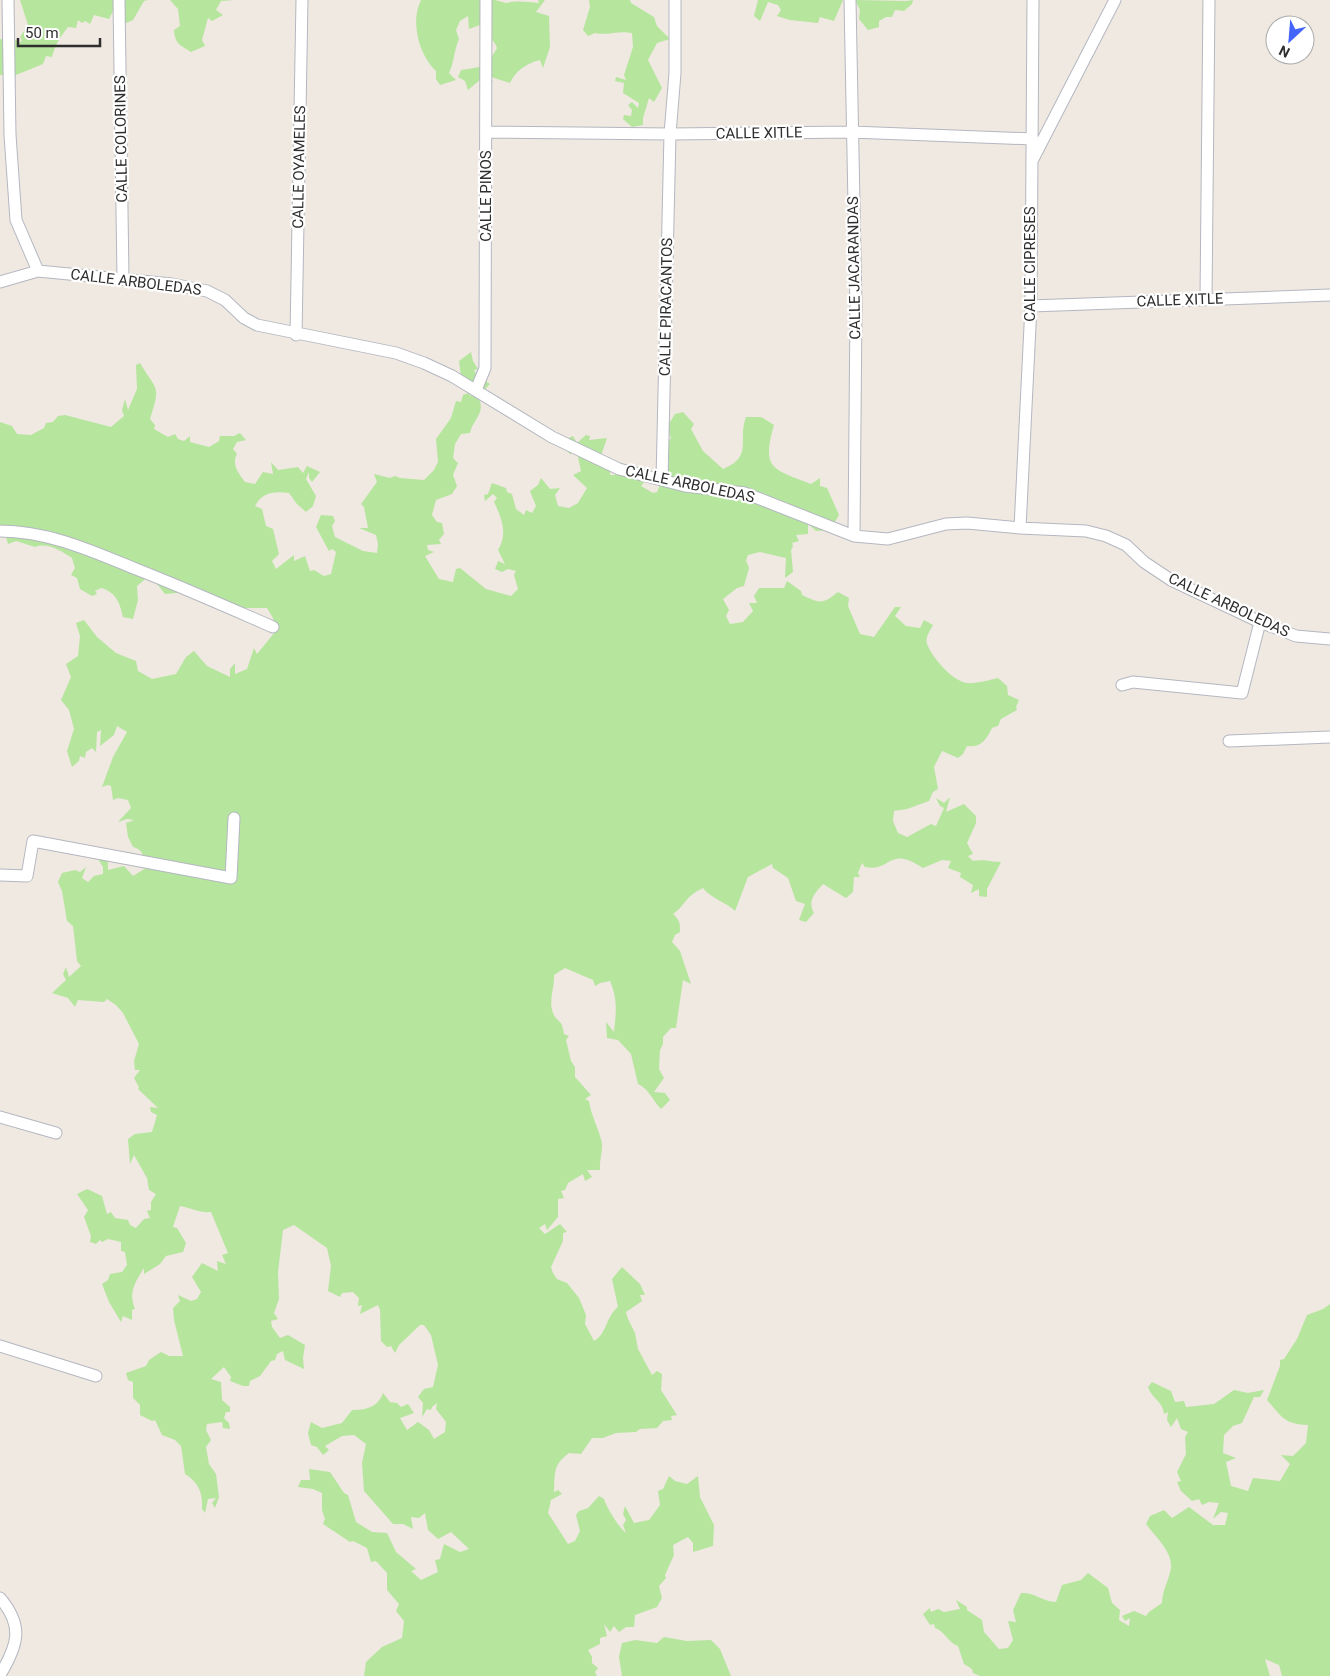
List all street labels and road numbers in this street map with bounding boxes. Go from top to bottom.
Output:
street label: CALLE COLORINES [111,75,131,203]
street label: CALLE OYAMELES [289,105,309,229]
street label: CALLE XITLE [715,123,803,143]
street label: CALLE PINOS [477,150,495,242]
street label: CALLE JACARANDAS [844,196,864,340]
street label: CALLE CIPRESES [1021,206,1039,322]
street label: CALLE PIRACANTOS [656,238,676,376]
street label: CALLE ARBOLEDAS [70,265,203,299]
street label: CALLE XITLE [1136,289,1224,311]
street label: CALLE ARBOLEDAS [624,462,756,507]
street label: CALLE ARBOLEDAS [1166,569,1293,641]

